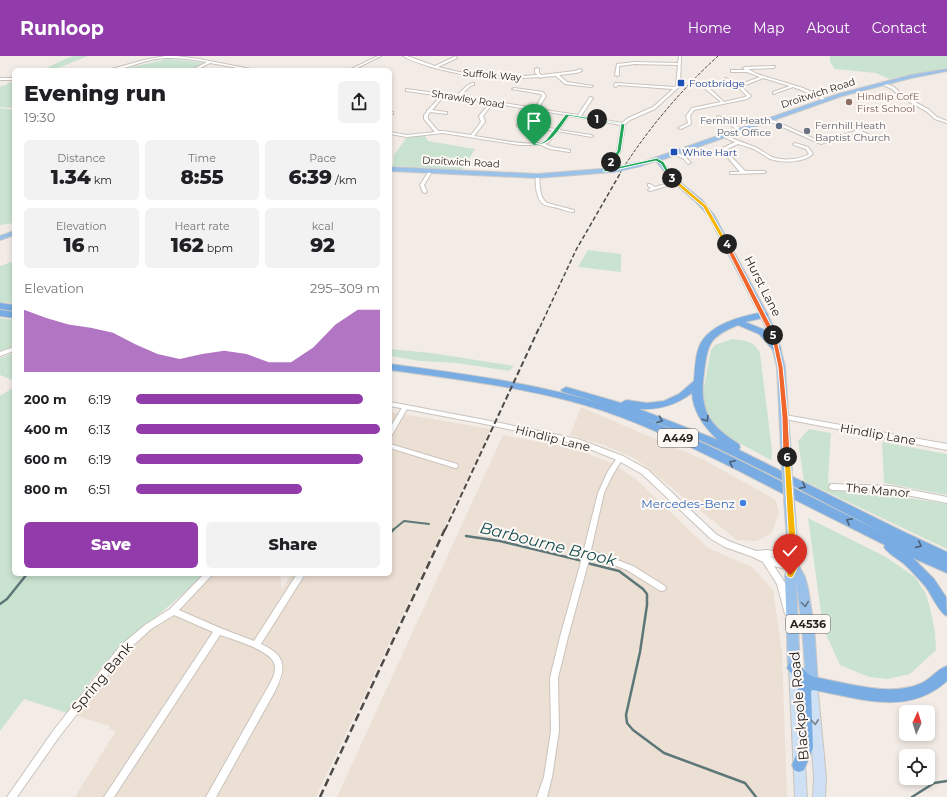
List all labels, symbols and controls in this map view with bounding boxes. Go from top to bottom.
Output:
text: Runloop [20,17,104,40]
text: Home [688,19,731,37]
text: Map [753,19,784,37]
text: About [806,19,850,37]
text: Contact [872,19,927,37]
street label: Suffolk Way [462,66,522,84]
street label: Droitwich Road [779,75,857,111]
place label: Footbridge [689,77,745,90]
marker: Footbridge [676,78,686,88]
text: Evening run [24,80,166,107]
button: share [338,81,380,123]
street label: Shrawley Road [430,87,506,111]
place label: Hindlip CofE First School [857,90,920,115]
marker: Hindlip CofE First School [844,97,854,107]
pin [517,104,551,145]
text: 19:30 [24,109,55,125]
pin: 1 [587,109,607,129]
icon: arrive [523,110,545,132]
text: 1 [595,112,599,126]
place label: Fernhill Heath Post Office [700,114,771,139]
place label: Fernhill Heath Baptist Church [815,119,890,144]
marker: Fernhill Heath Post Office [774,121,784,131]
marker: Fernhill Heath Baptist Church [802,126,812,136]
place label: White Hart [682,146,737,159]
marker: White Hart [669,147,679,157]
text: Distance [57,151,105,165]
text: Time [188,151,216,165]
text: Pace [309,151,336,165]
pin: 2 [601,152,621,172]
street label: Droitwich Road [422,153,500,171]
text: 2 [608,155,614,169]
text: 1.34 [51,165,91,189]
text: 8:55 [180,165,224,189]
text: 6:39 [288,165,332,189]
pin: 3 [662,168,682,188]
text: 3 [669,171,675,185]
text: km [91,173,112,187]
text: /km [332,173,357,187]
text: Elevation [56,219,107,233]
text: Heart rate [174,219,230,233]
text: kcal [312,219,334,233]
text: 16 [64,233,85,257]
text: 162 [171,233,204,257]
text: 92 [310,233,335,257]
pin: 4 [717,234,737,254]
text: 4 [723,237,731,251]
text: m [85,241,99,255]
text: bpm [204,241,233,255]
street label: Hurst Lane [741,253,785,319]
text: Elevation [24,280,84,296]
text: 295–309 m [310,280,380,296]
pin: 5 [763,325,783,345]
text: 5 [770,328,776,342]
text: 200 m [24,391,67,407]
text: 6:19 [88,391,111,407]
one-way arrow [701,415,709,422]
one-way arrow [656,416,663,424]
street label: Hindlip Lane [839,420,917,448]
text: 400 m [24,421,68,437]
text: 6:13 [88,421,111,437]
street label: Hindlip Lane [514,421,592,455]
road number: A449 [658,429,698,447]
pin: 6 [777,447,797,467]
text: 6 [783,450,791,464]
text: 600 m [24,451,67,467]
text: 6:19 [88,451,111,467]
one-way arrow [729,460,737,468]
street label: The Manor [845,480,911,500]
text: 800 m [24,481,68,497]
text: 6:51 [88,481,111,497]
one-way arrow [799,482,806,489]
place label: Mercedes-Benz [641,496,735,511]
marker: Mercedes-Benz [738,498,748,508]
water label: Barbourne Brook [478,518,619,570]
one-way arrow [846,518,853,526]
button: Save [24,522,198,568]
button: Share [206,522,380,568]
pin [773,534,807,575]
icon: check [779,540,801,562]
one-way arrow [915,540,922,548]
one-way arrow [800,601,809,607]
road number: A4536 [786,615,830,633]
street label: Spring Bank [67,638,137,716]
street label: Blackpole Road [785,651,813,761]
north arrow [899,705,935,741]
map controls [899,705,935,785]
one-way arrow [811,719,820,725]
button: locate [899,749,935,785]

